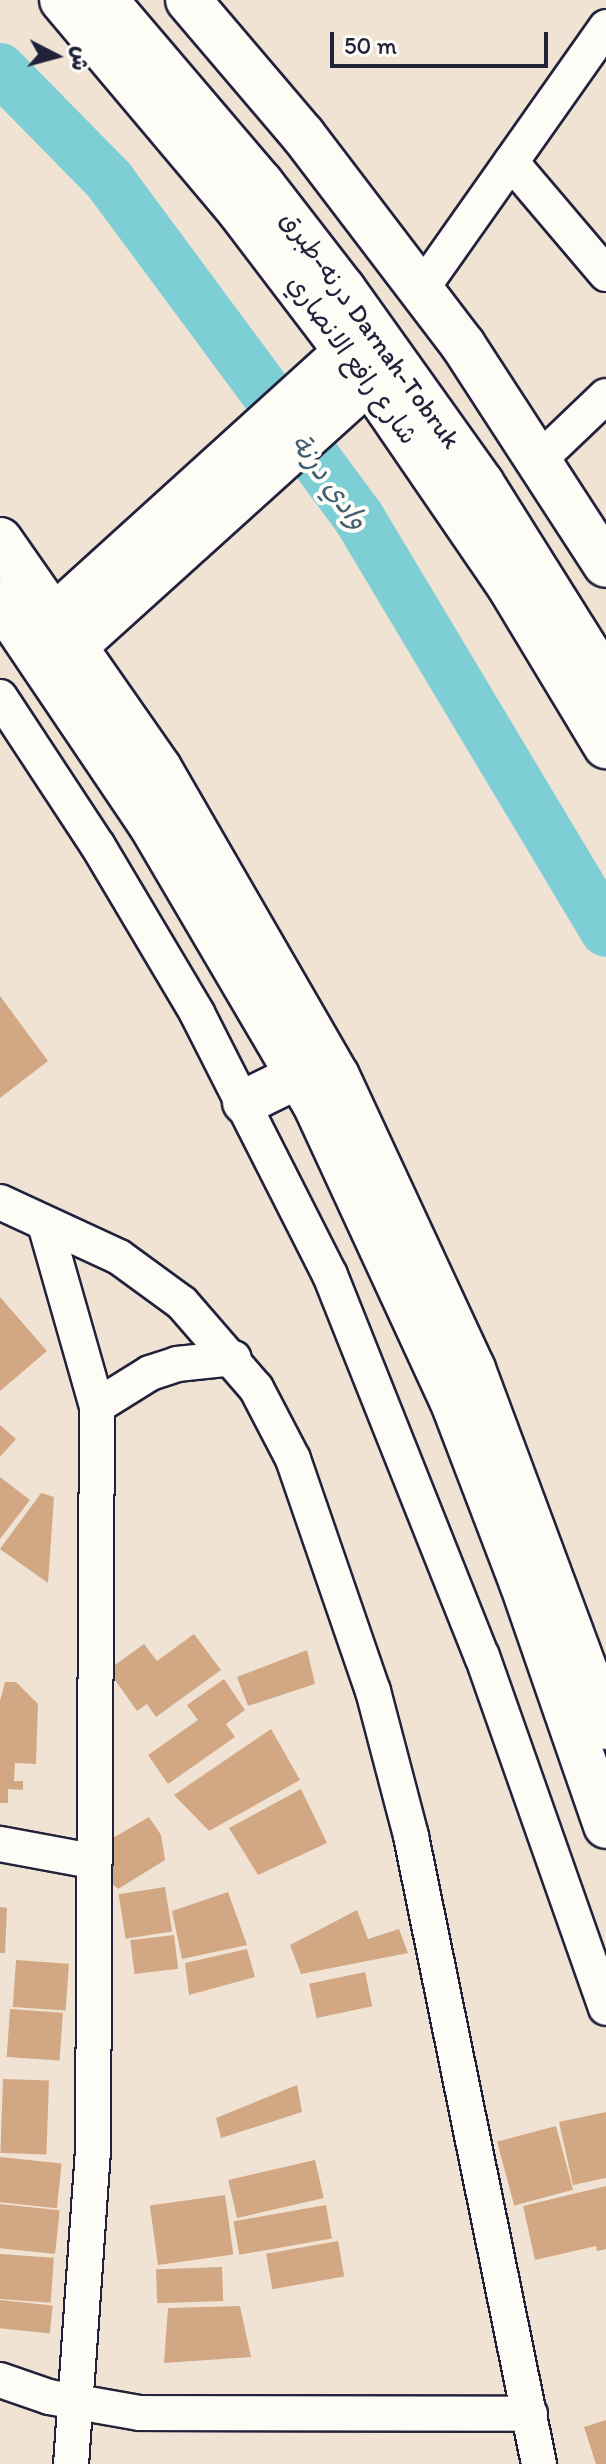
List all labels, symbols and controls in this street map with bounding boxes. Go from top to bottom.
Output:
north arrow [16,16,96,96]
scale bar [334,16,552,66]
text: 50 m [344,31,397,60]
text: ش [66,45,95,72]
street label: درنه-طبرق Darnah-Tobruk [273,205,467,455]
street label: شارع رافع الانصاري [280,269,424,451]
water label: وادي درنة [284,427,376,535]

